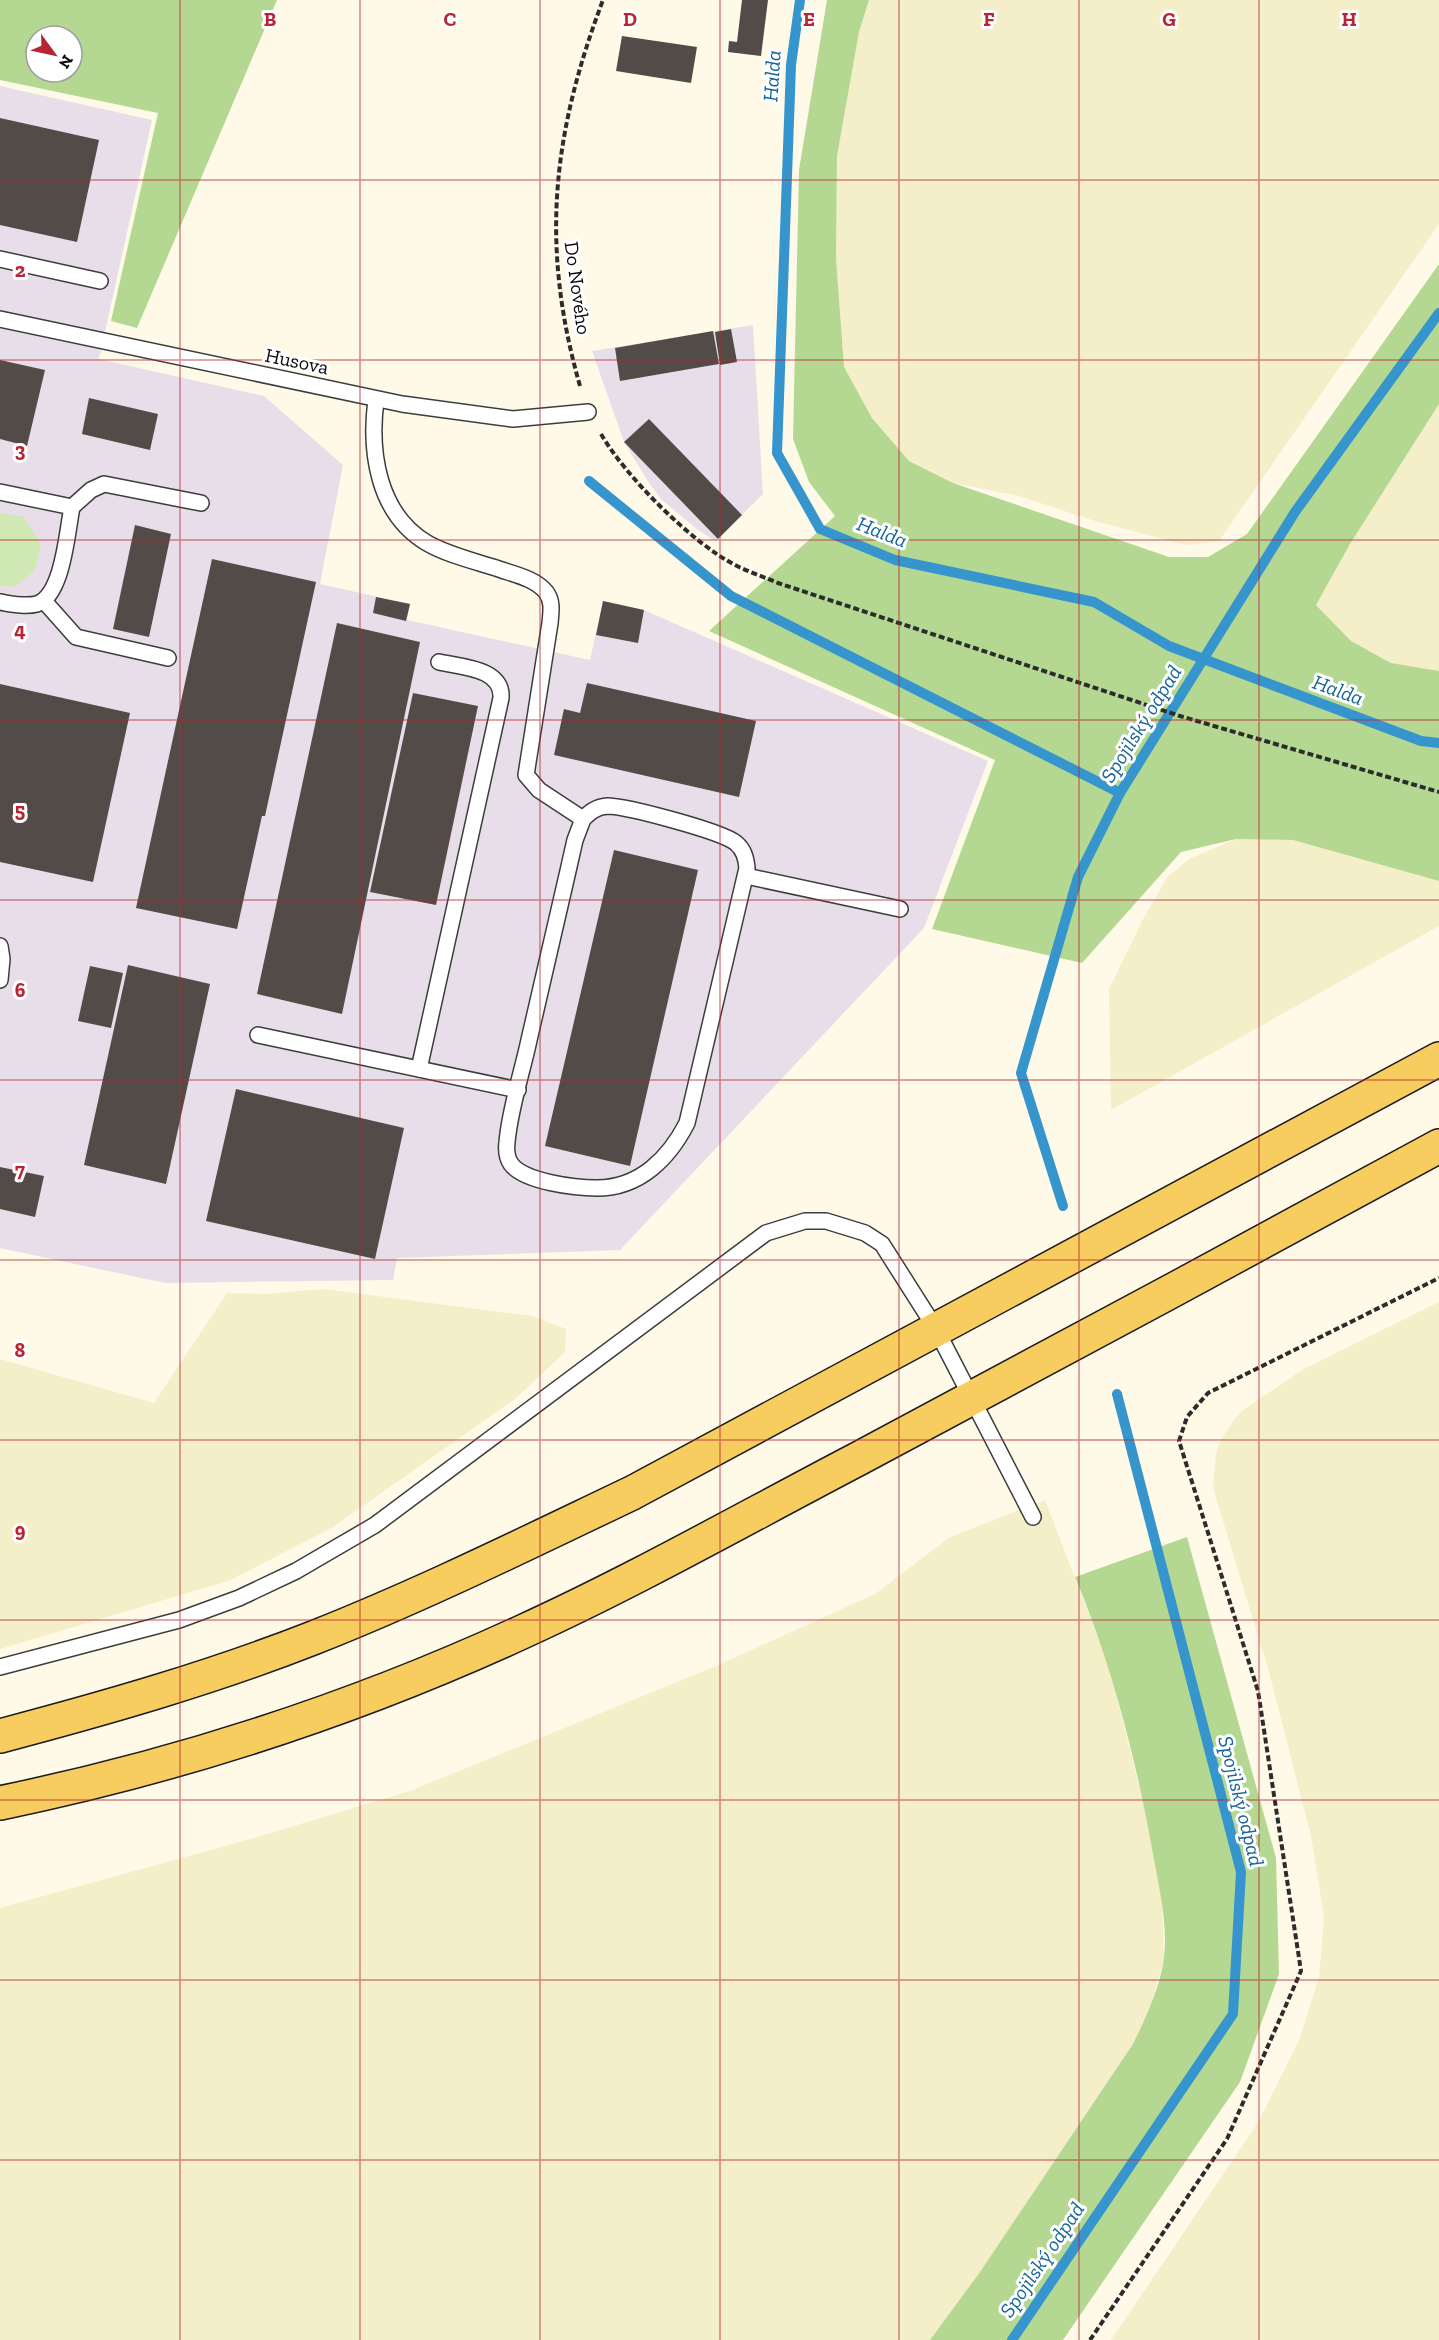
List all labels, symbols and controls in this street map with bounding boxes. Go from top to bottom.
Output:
text: B [264,7,276,31]
text: C [444,7,457,31]
text: D [623,7,637,31]
text: E [803,7,815,31]
text: F [983,7,995,31]
text: G [1162,7,1176,31]
text: H [1341,7,1357,31]
north arrow [24,24,84,84]
water label: Halda [757,49,786,103]
text: N [55,52,77,72]
street label: Do Nového [560,240,596,336]
text: 2 [15,258,26,282]
street label: Husova [263,343,331,380]
text: 3 [15,438,26,462]
water label: Halda [853,511,911,552]
text: 4 [14,618,26,642]
water label: Spojilský odpad [1095,660,1187,787]
water label: Halda [1310,669,1367,710]
text: 5 [15,798,25,822]
text: 6 [15,978,26,1002]
text: 7 [15,1158,25,1182]
text: 8 [15,1338,26,1362]
text: 9 [15,1518,26,1542]
water label: Spojilský odpad [1213,1733,1270,1869]
water label: Spojilský odpad [994,2197,1089,2322]

